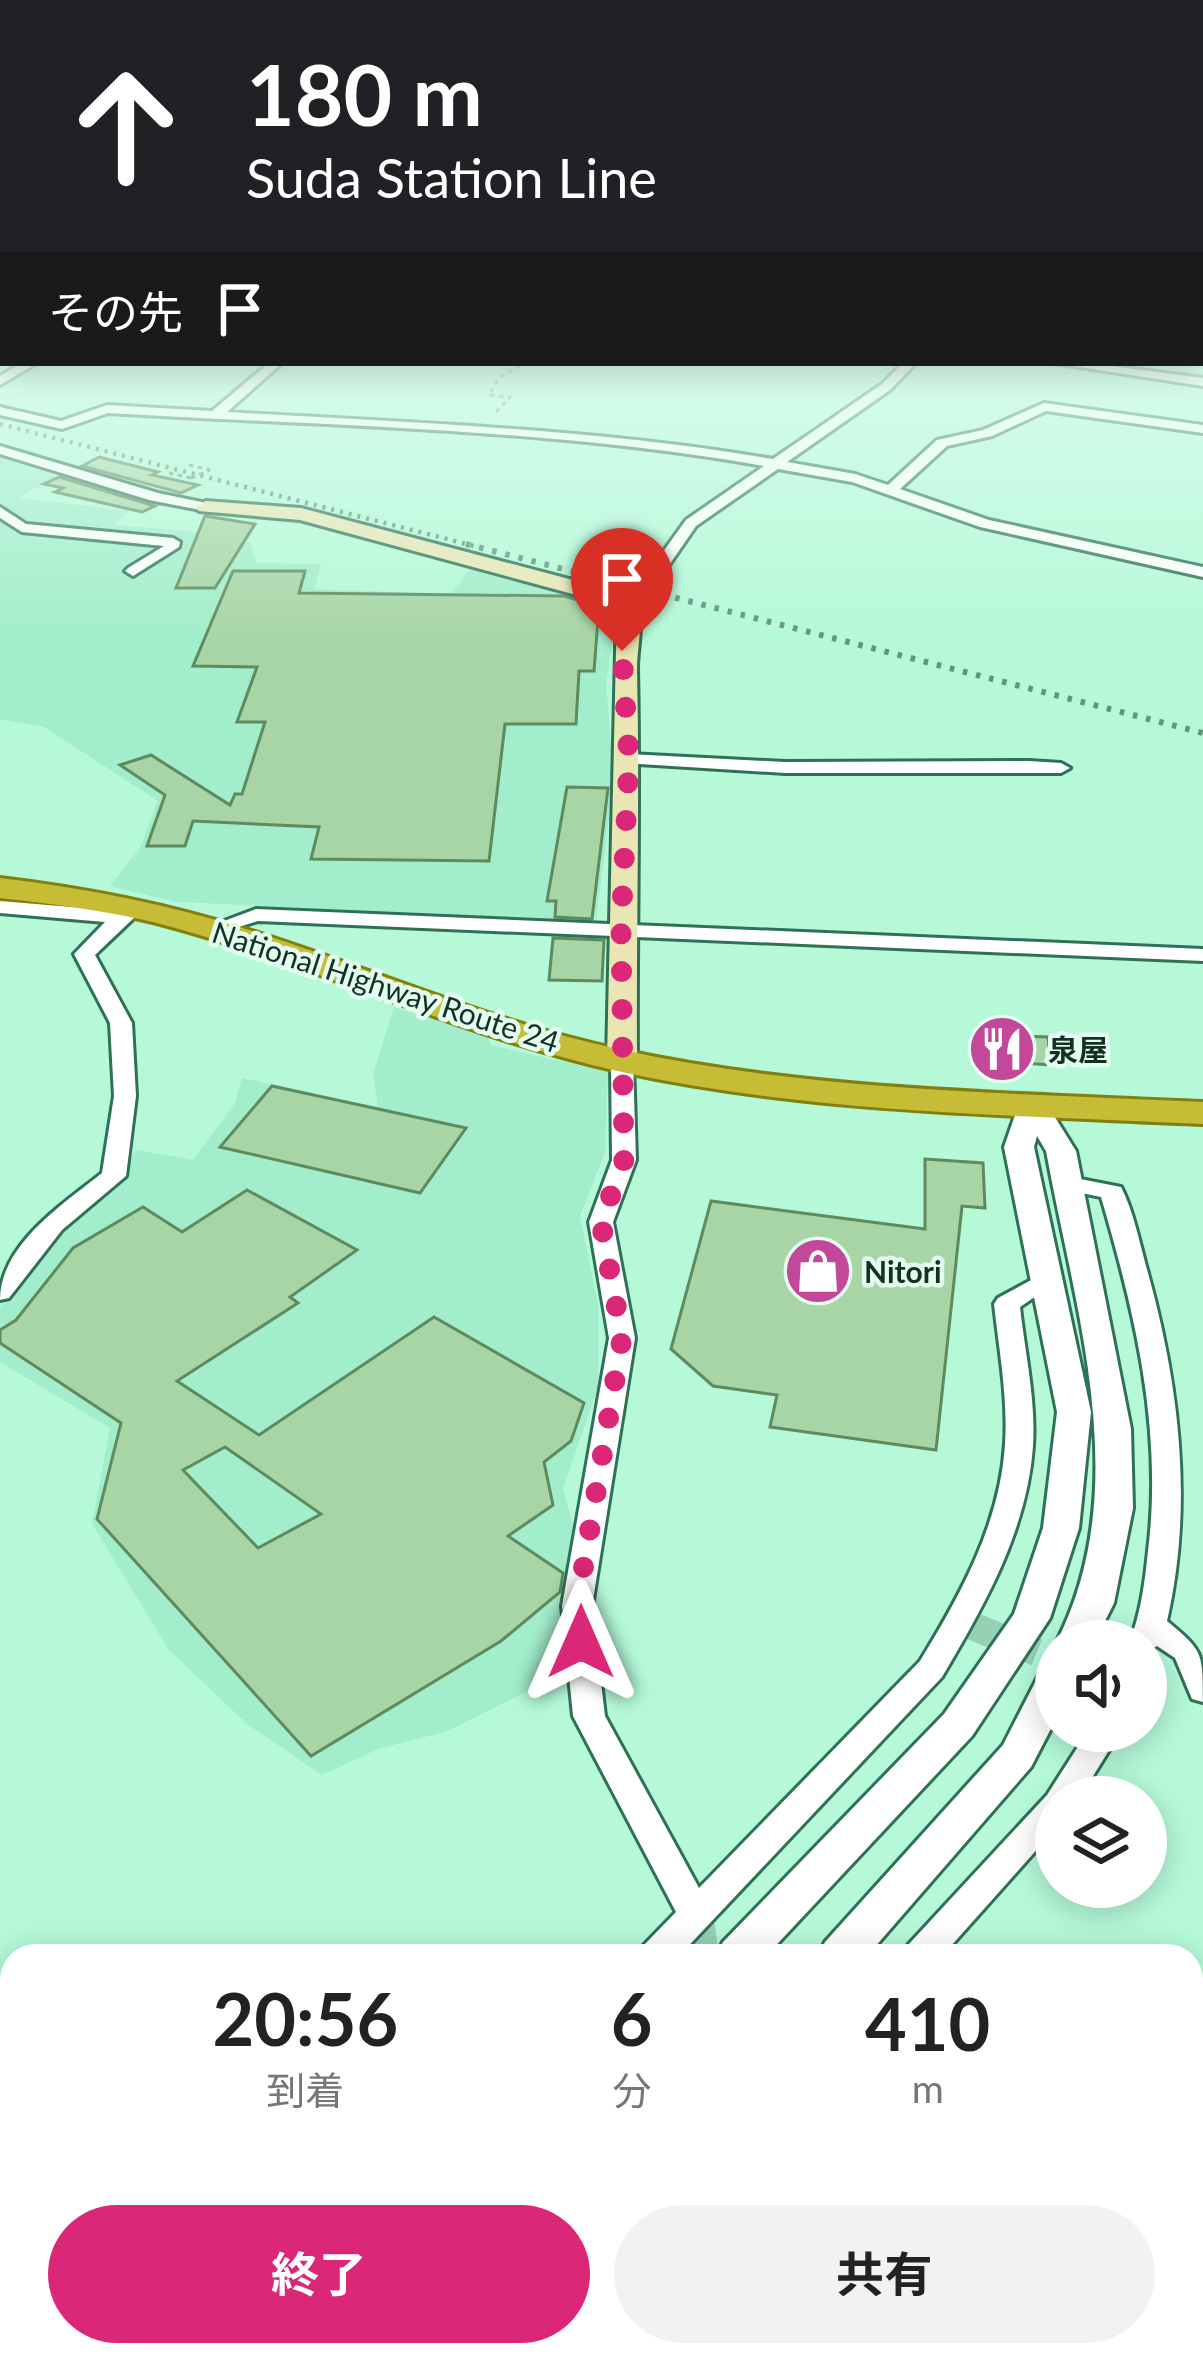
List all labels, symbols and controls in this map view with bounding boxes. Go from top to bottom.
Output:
text: 180 m [246,43,483,144]
icon: ahead [48,48,204,204]
text: Suda Station Line [246,145,657,210]
icon: arrive [207,276,273,342]
text: その先 [48,285,183,339]
pin [571,528,673,651]
icon: arrive [589,546,655,612]
street label: National Highway Route 24 [208,913,564,1059]
restaurant icon: 泉屋 [967,1014,1037,1084]
place label: 泉屋 [1048,1031,1108,1067]
shop icon: Nitori [783,1236,853,1306]
place label: Nitori [864,1253,942,1289]
position arrow [518,1579,644,1705]
map controls [1035,1620,1167,1908]
button: sound [1035,1620,1167,1752]
button: layers [1035,1776,1167,1908]
text: 20:56 [213,1975,398,2061]
text: 6 [611,1975,653,2061]
text: 410 [865,1980,990,2066]
text: m [912,2065,944,2111]
text: 到着 [266,2067,344,2113]
text: 分 [612,2067,651,2113]
button: 終了 [48,2205,590,2343]
button: 共有 [614,2205,1155,2343]

